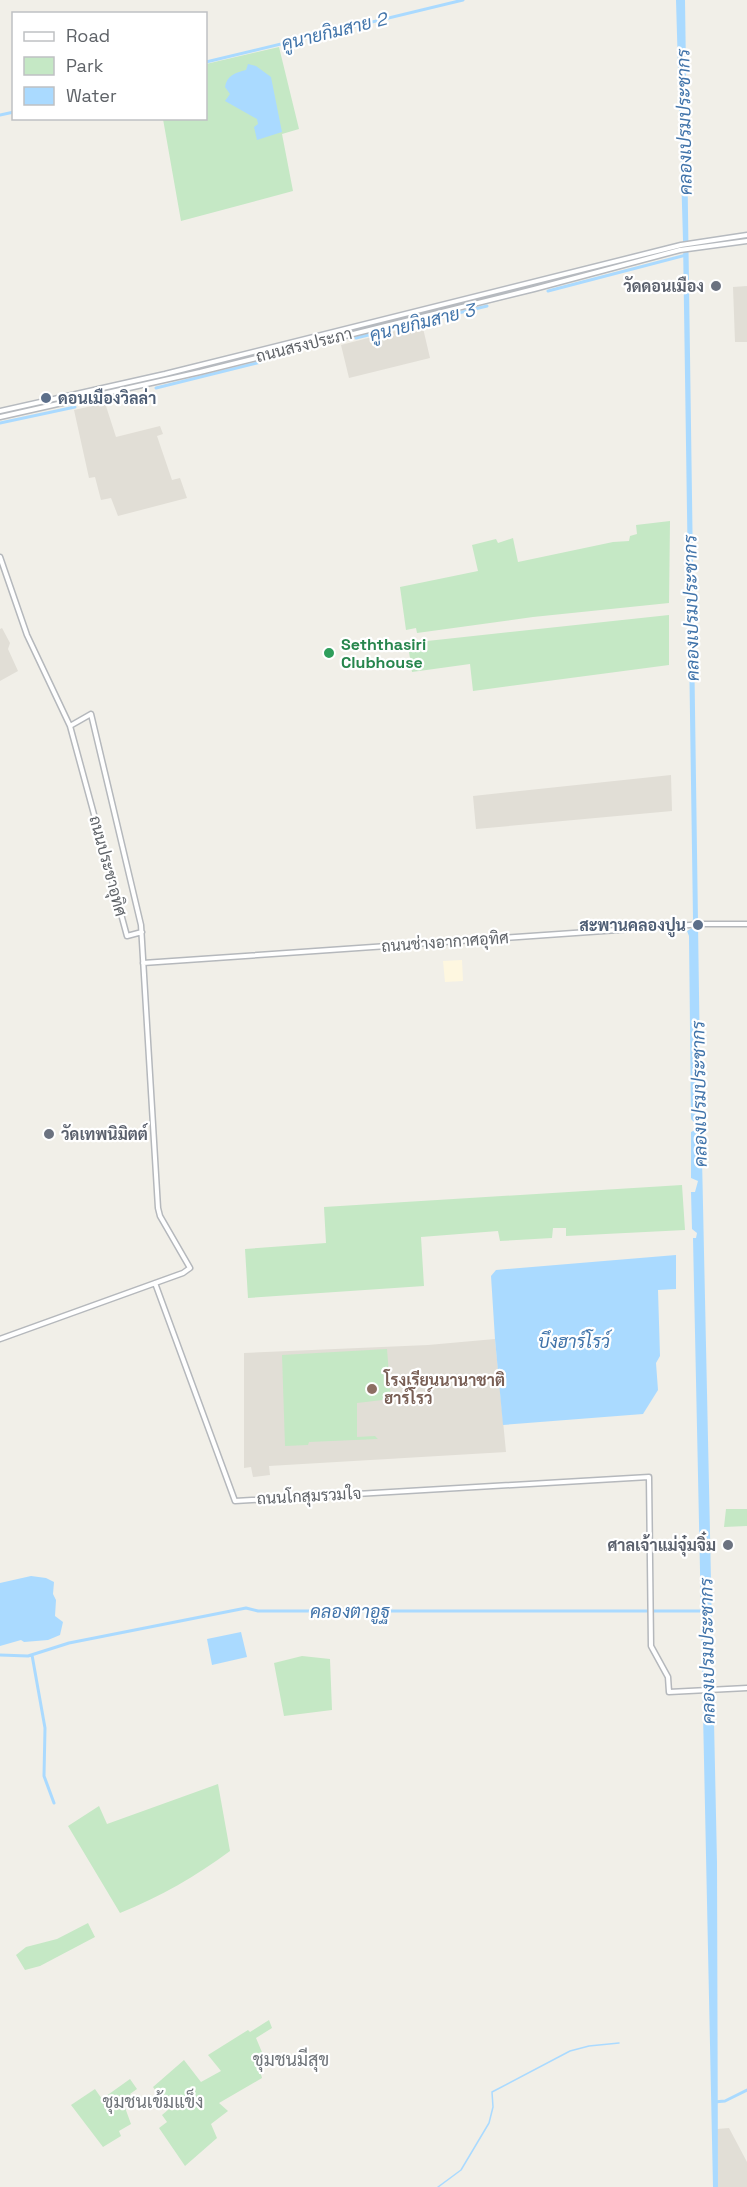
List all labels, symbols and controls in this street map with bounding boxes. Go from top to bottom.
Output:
water label: คูนายกิมสาย 2 [279,6,392,57]
legend [12,12,207,120]
text: Road [66,24,110,47]
water label: คลองเปรมประชากร [671,48,697,195]
text: Park [66,54,104,77]
text: Water [66,84,117,107]
place label: วัดดอนเมือง [623,276,704,297]
marker: วัดดอนเมือง [709,279,723,293]
water label: คูนายกิมสาย 3 [367,297,480,348]
street label: ถนนสรงประภา [254,323,354,367]
place label: ดอนเมืองวิลล่า [58,388,156,409]
marker: ดอนเมืองวิลล่า [39,391,53,405]
water label: คลองเปรมประชากร [678,534,704,681]
place label: Seththasiri Clubhouse [341,634,426,673]
marker: Seththasiri Clubhouse [322,646,336,660]
street label: ถนนประชาอุทิศ [84,813,132,919]
place label: สะพานคลองปูน [579,915,686,938]
marker: สะพานคลองปูน [691,918,705,932]
street label: ถนนช่างอากาศอุทิศ [381,927,509,958]
water label: คลองเปรมประชากร [686,1020,712,1167]
place label: วัดเทพนิมิตต์ [61,1123,149,1145]
marker: วัดเทพนิมิตต์ [42,1127,56,1141]
water label: บึงฮาร์โรว์ [538,1329,613,1353]
place label: โรงเรียนนานาชาติ ฮาร์โรว์ [383,1369,505,1409]
marker: โรงเรียนนานาชาติ ฮาร์โรว์ [365,1382,379,1396]
street label: ถนนโกสุมรวมใจ [256,1482,362,1510]
place label: ศาลเจ้าแม่จุ๋มจิ๋ม [607,1531,716,1557]
marker: ศาลเจ้าแม่จุ๋มจิ๋ม [721,1538,735,1552]
water label: คลองเปรมประชากร [694,1577,720,1724]
water label: คลองตาอูฐ [310,1600,390,1625]
district label: ชุมชนมีสุข [253,2047,329,2072]
district label: ชุมชนเข้มแข็ง [103,2088,203,2114]

